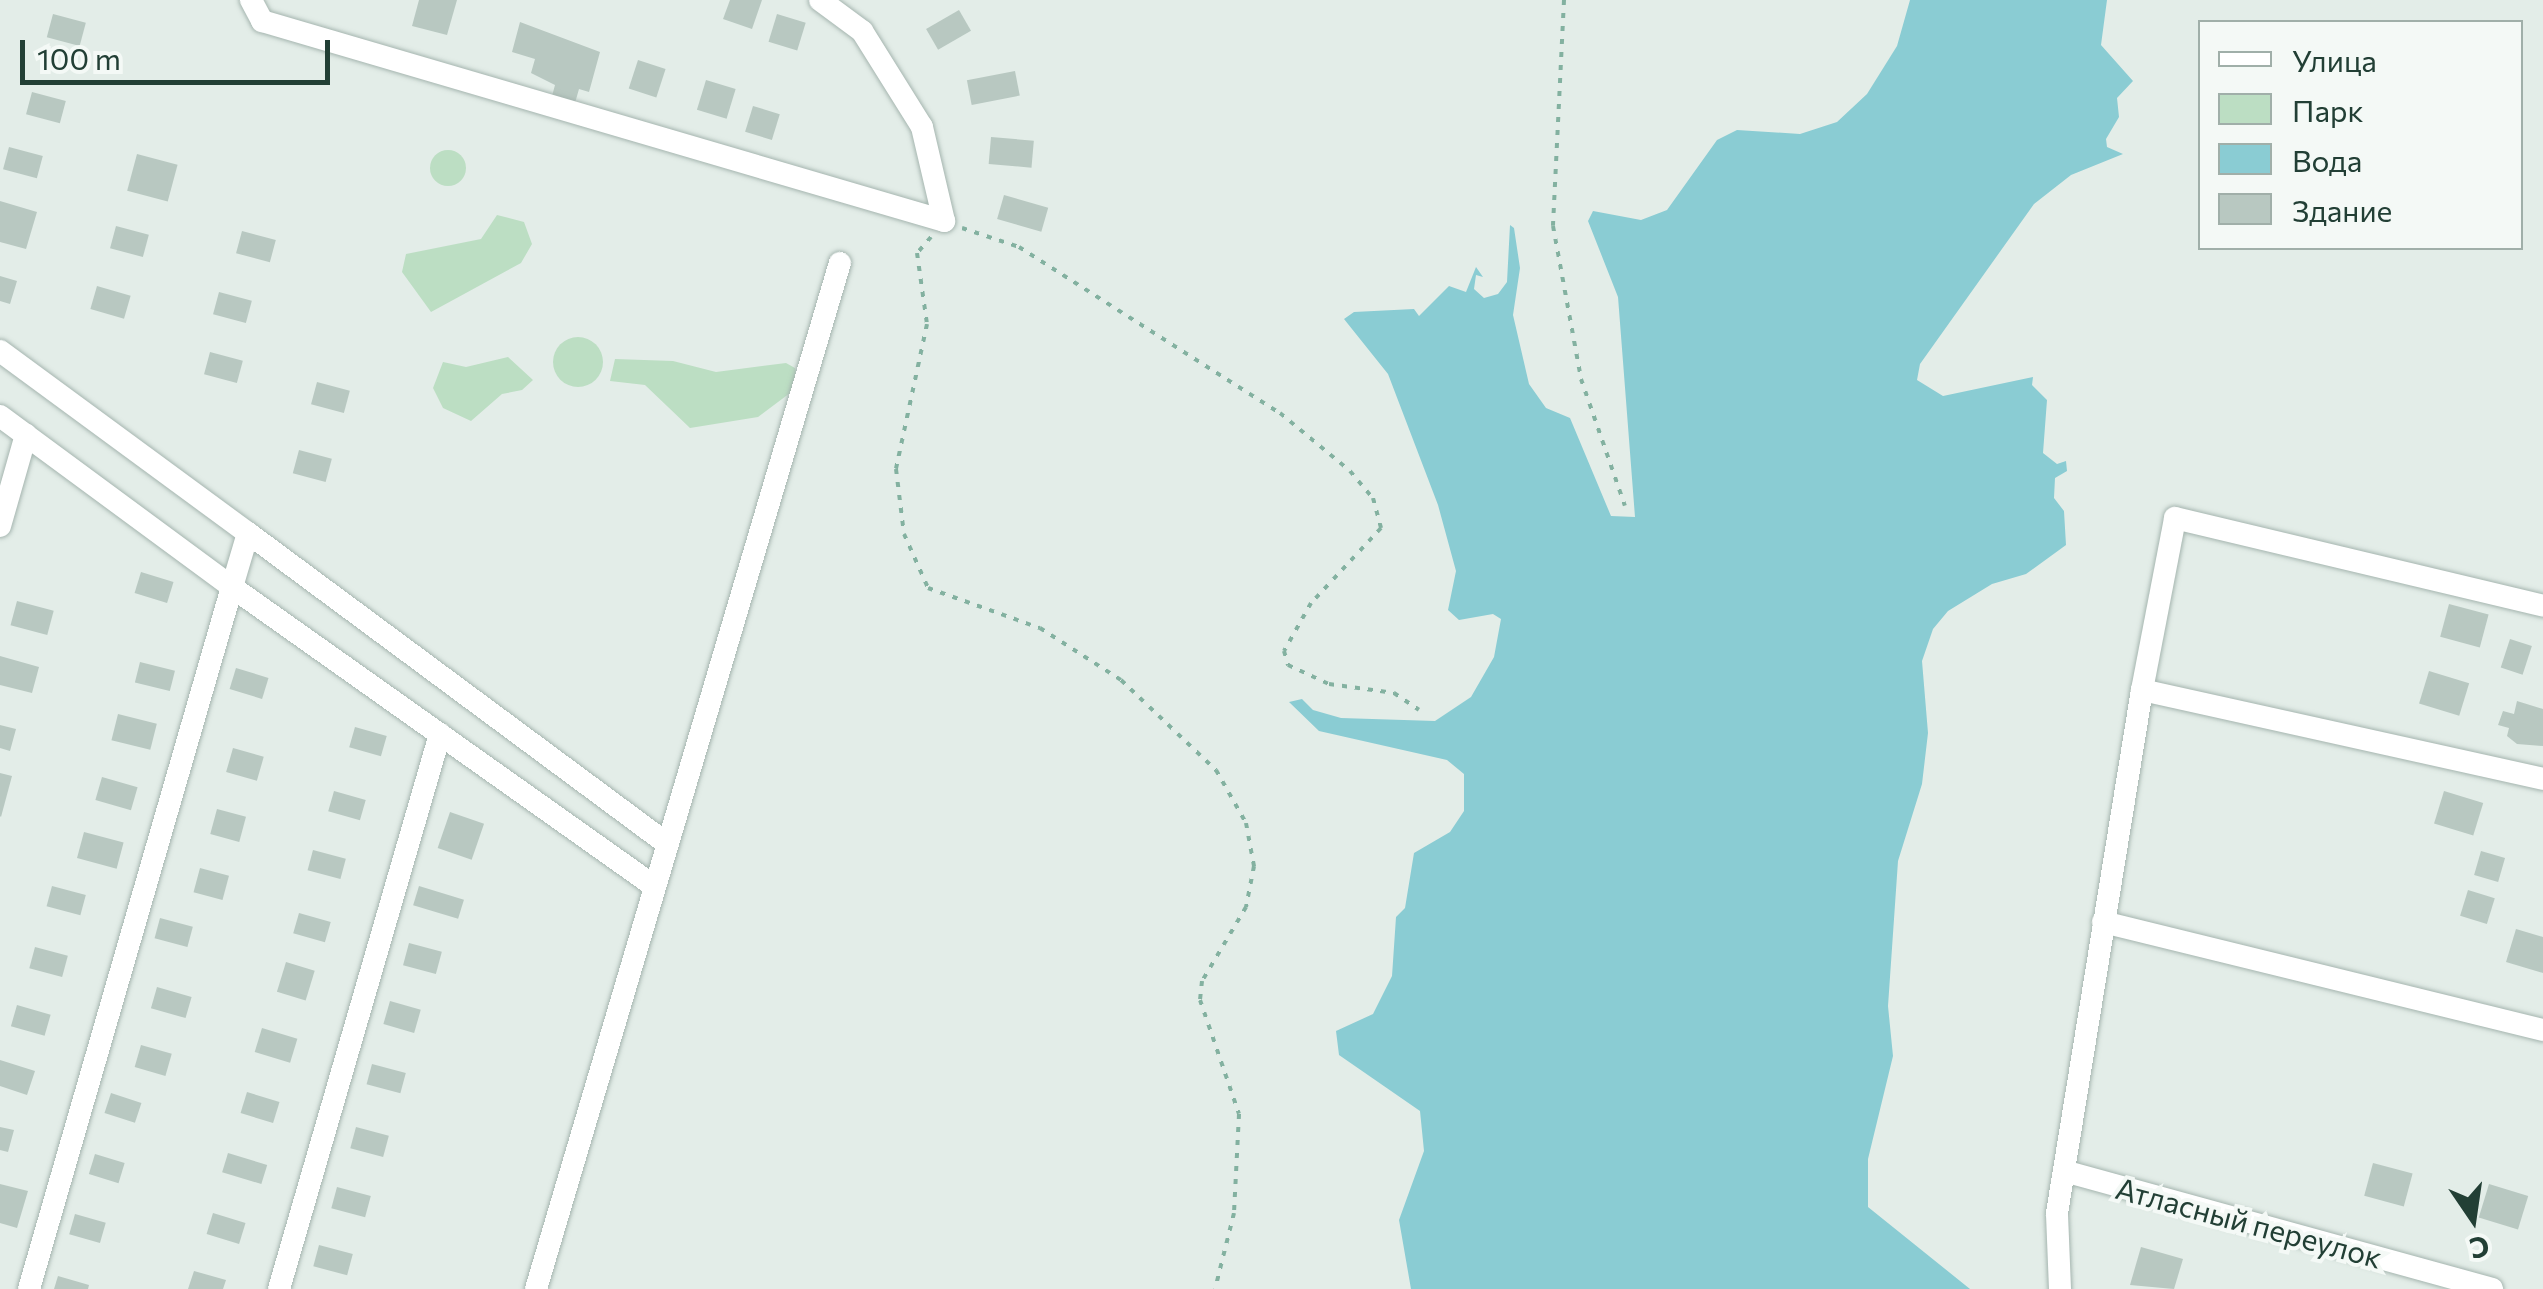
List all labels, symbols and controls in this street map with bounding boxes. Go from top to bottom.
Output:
scale bar [25,20,335,82]
legend [2198,20,2523,250]
text: 100 m [37,39,121,76]
text: Улица [2292,41,2377,78]
text: Парк [2292,91,2364,128]
text: Вода [2292,141,2362,178]
text: Здание [2292,191,2392,228]
street label: Атласный переулок [2112,1169,2386,1275]
north arrow [2423,1169,2523,1269]
text: С [2467,1230,2493,1267]

